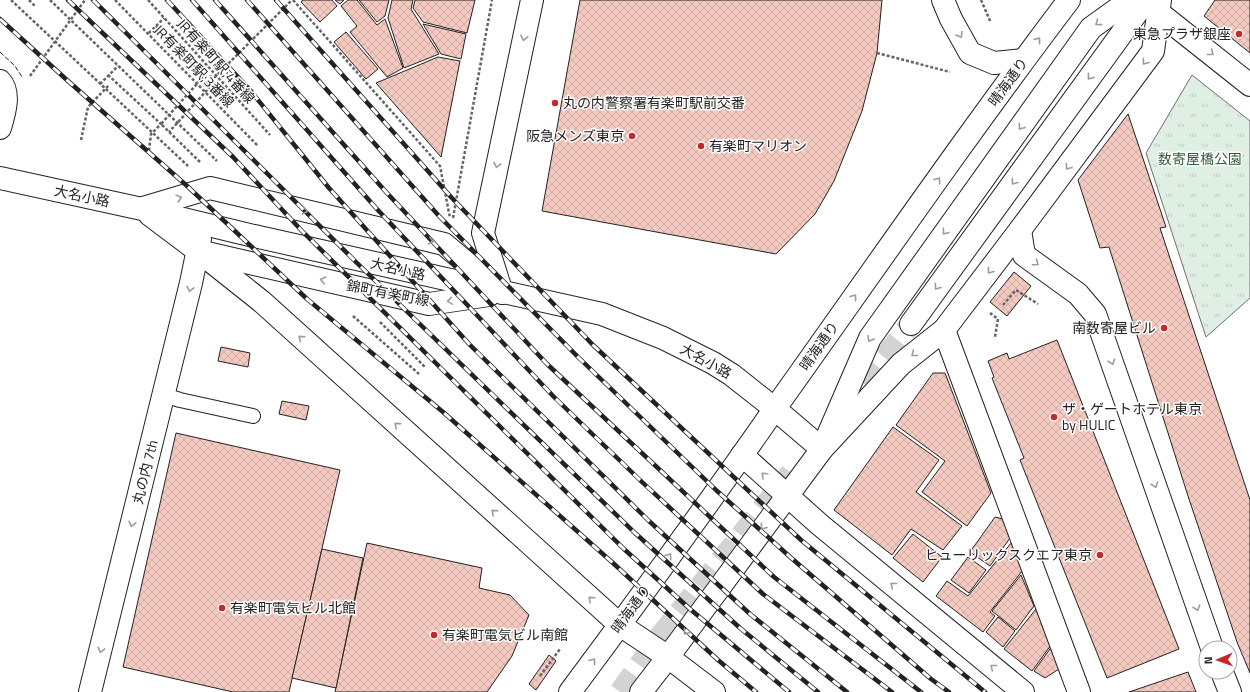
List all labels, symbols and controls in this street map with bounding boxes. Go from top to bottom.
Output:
street label: JR有楽町駅;4番線 [172,14,260,108]
one-way arrow [1096,18,1103,25]
street label: JR有楽町駅;3番線 [149,20,239,112]
place label: 東急プラザ銀座 [1133,23,1231,44]
marker: 東急プラザ銀座 [1234,29,1244,39]
one-way arrow [955,31,962,38]
one-way arrow [521,35,529,41]
one-way arrow [1034,38,1041,45]
one-way arrow [1207,49,1214,56]
street label: 晴海通り [983,53,1033,111]
one-way arrow [1143,58,1150,65]
one-way arrow [1087,73,1095,80]
place label: 丸の内警察署有楽町駅前交番 [563,92,745,113]
marker: 丸の内警察署有楽町駅前交番 [550,98,560,108]
one-way arrow [1019,122,1026,129]
place label: 阪急メンズ東京 [526,125,624,146]
marker: 阪急メンズ東京 [627,131,637,141]
place label: 有楽町マリオン [709,135,807,156]
marker: 有楽町マリオン [696,141,706,151]
park label: 数寄屋橋公園 [1158,148,1242,169]
one-way arrow [494,162,502,168]
one-way arrow [1065,162,1072,169]
one-way arrow [933,177,940,184]
one-way arrow [1012,178,1019,185]
street label: 大名小路 [53,179,112,212]
one-way arrow [175,194,182,203]
one-way arrow [302,206,308,214]
one-way arrow [943,228,950,235]
one-way arrow [428,236,435,244]
street label: 大名小路 [368,252,428,285]
one-way arrow [1031,258,1038,265]
one-way arrow [987,266,994,273]
street label: 錦町有楽町線 [345,274,431,311]
one-way arrow [320,276,326,284]
one-way arrow [935,283,942,290]
one-way arrow [186,286,194,292]
one-way arrow [849,294,857,301]
one-way arrow [447,296,453,305]
street label: 晴海通り [794,317,843,375]
place label: 南数寄屋ビル [1072,317,1156,338]
marker: 南数寄屋ビル [1159,323,1169,333]
one-way arrow [298,335,306,342]
one-way arrow [868,335,875,342]
street label: 大名小路 [677,338,736,383]
one-way arrow [911,349,918,356]
one-way arrow [1107,359,1116,366]
place label: ザ・ゲートホテル東京 by HULIC [1062,398,1202,435]
marker: ザ・ゲートホテル東京 by HULIC [1049,412,1059,422]
one-way arrow [395,422,402,429]
street label: 丸の内 7th [126,438,163,506]
one-way arrow [761,472,769,480]
one-way arrow [1150,481,1158,488]
one-way arrow [491,509,499,516]
one-way arrow [128,520,137,527]
one-way arrow [761,523,768,530]
place label: ヒューリックスクエア東京 [924,544,1092,565]
marker: ヒューリックスクエア東京 [1095,550,1105,560]
one-way arrow [664,553,671,560]
street label: 晴海通り [606,580,656,638]
one-way arrow [890,582,897,589]
one-way arrow [588,596,595,603]
place label: 有楽町電気ビル北館 [230,597,356,618]
marker: 有楽町電気ビル北館 [217,603,227,613]
one-way arrow [1193,604,1201,611]
place label: 有楽町電気ビル南館 [442,624,568,645]
one-way arrow [684,628,691,635]
marker: 有楽町電気ビル南館 [429,630,439,640]
north arrow [1198,640,1238,680]
one-way arrow [97,646,106,653]
text: N [1200,656,1216,664]
one-way arrow [588,658,595,665]
one-way arrow [991,665,998,672]

